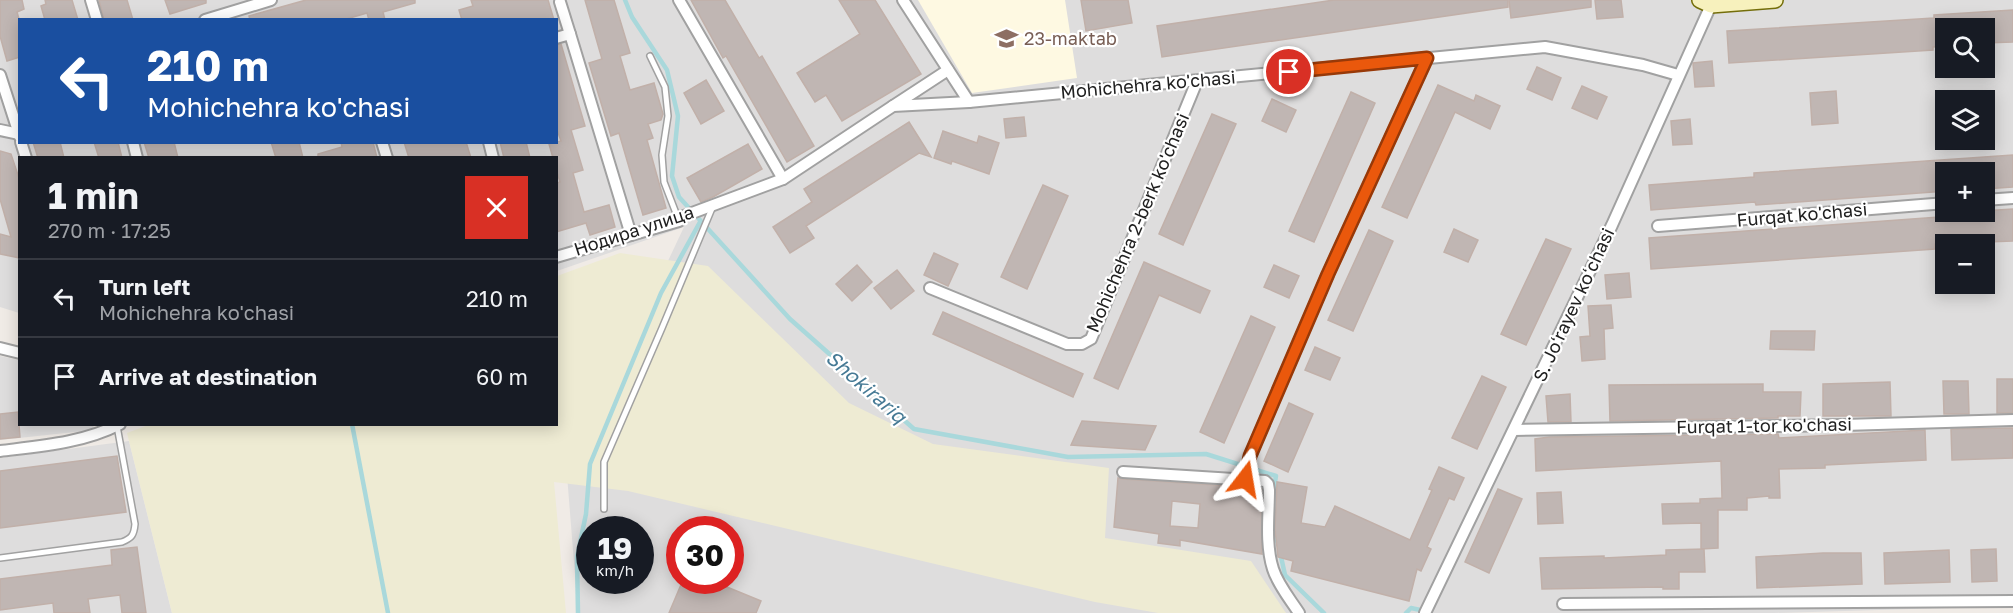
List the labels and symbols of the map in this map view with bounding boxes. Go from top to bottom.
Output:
school or university icon: 23-maktab [993,26,1019,52]
place label: 23-maktab [1024,27,1117,49]
pin [1263,46,1314,97]
street label: Mohichehra ko'chasi [1059,65,1236,103]
street label: Mohichehra 2-berk ko'chasi [1081,110,1193,336]
street label: Furqat ko'chasi [1736,197,1868,231]
street label: Нодира улица [571,200,696,260]
street label: S. Joʻrayev koʻchasi [1528,224,1618,385]
water label: Shokirariq [822,345,913,429]
street label: Furqat 1-tor ko'chasi [1676,412,1852,438]
position arrow [1213,447,1277,511]
speed limit sign: 30 [666,516,744,594]

